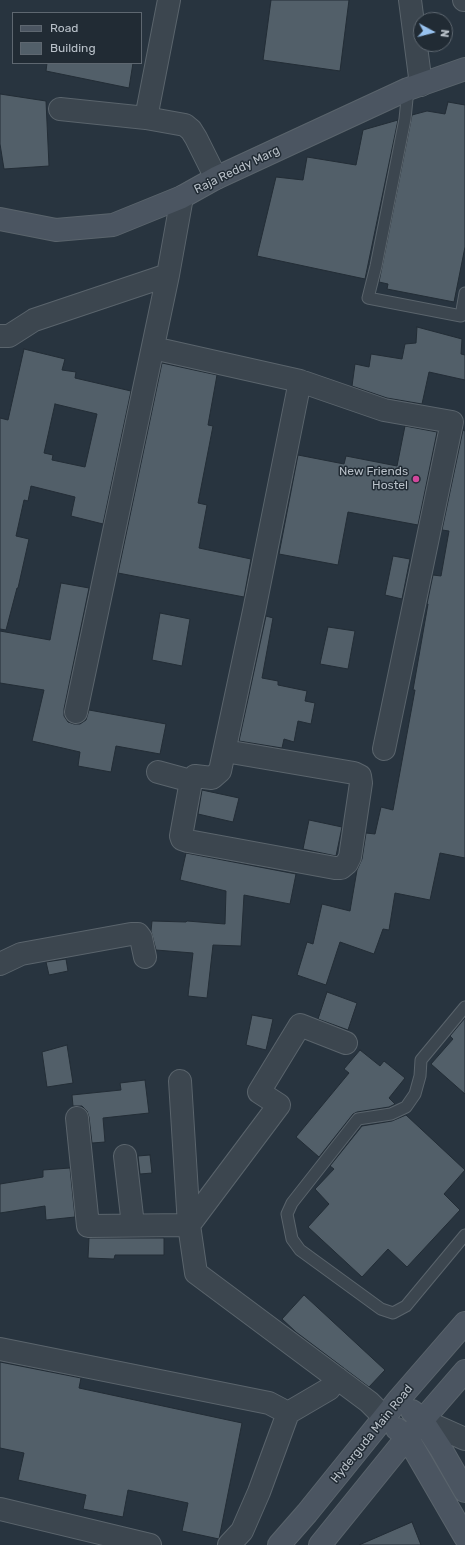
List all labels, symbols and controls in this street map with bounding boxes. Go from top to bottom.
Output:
legend [12,12,142,64]
north arrow [413,12,453,52]
text: Road [50,21,78,35]
text: N [437,29,451,38]
text: Building [50,41,96,55]
street label: Raja Reddy Marg [192,143,282,197]
place label: New Friends Hostel [339,465,408,493]
marker: New Friends Hostel [411,474,421,484]
street label: Hyderguda Main Road [328,1382,416,1486]

